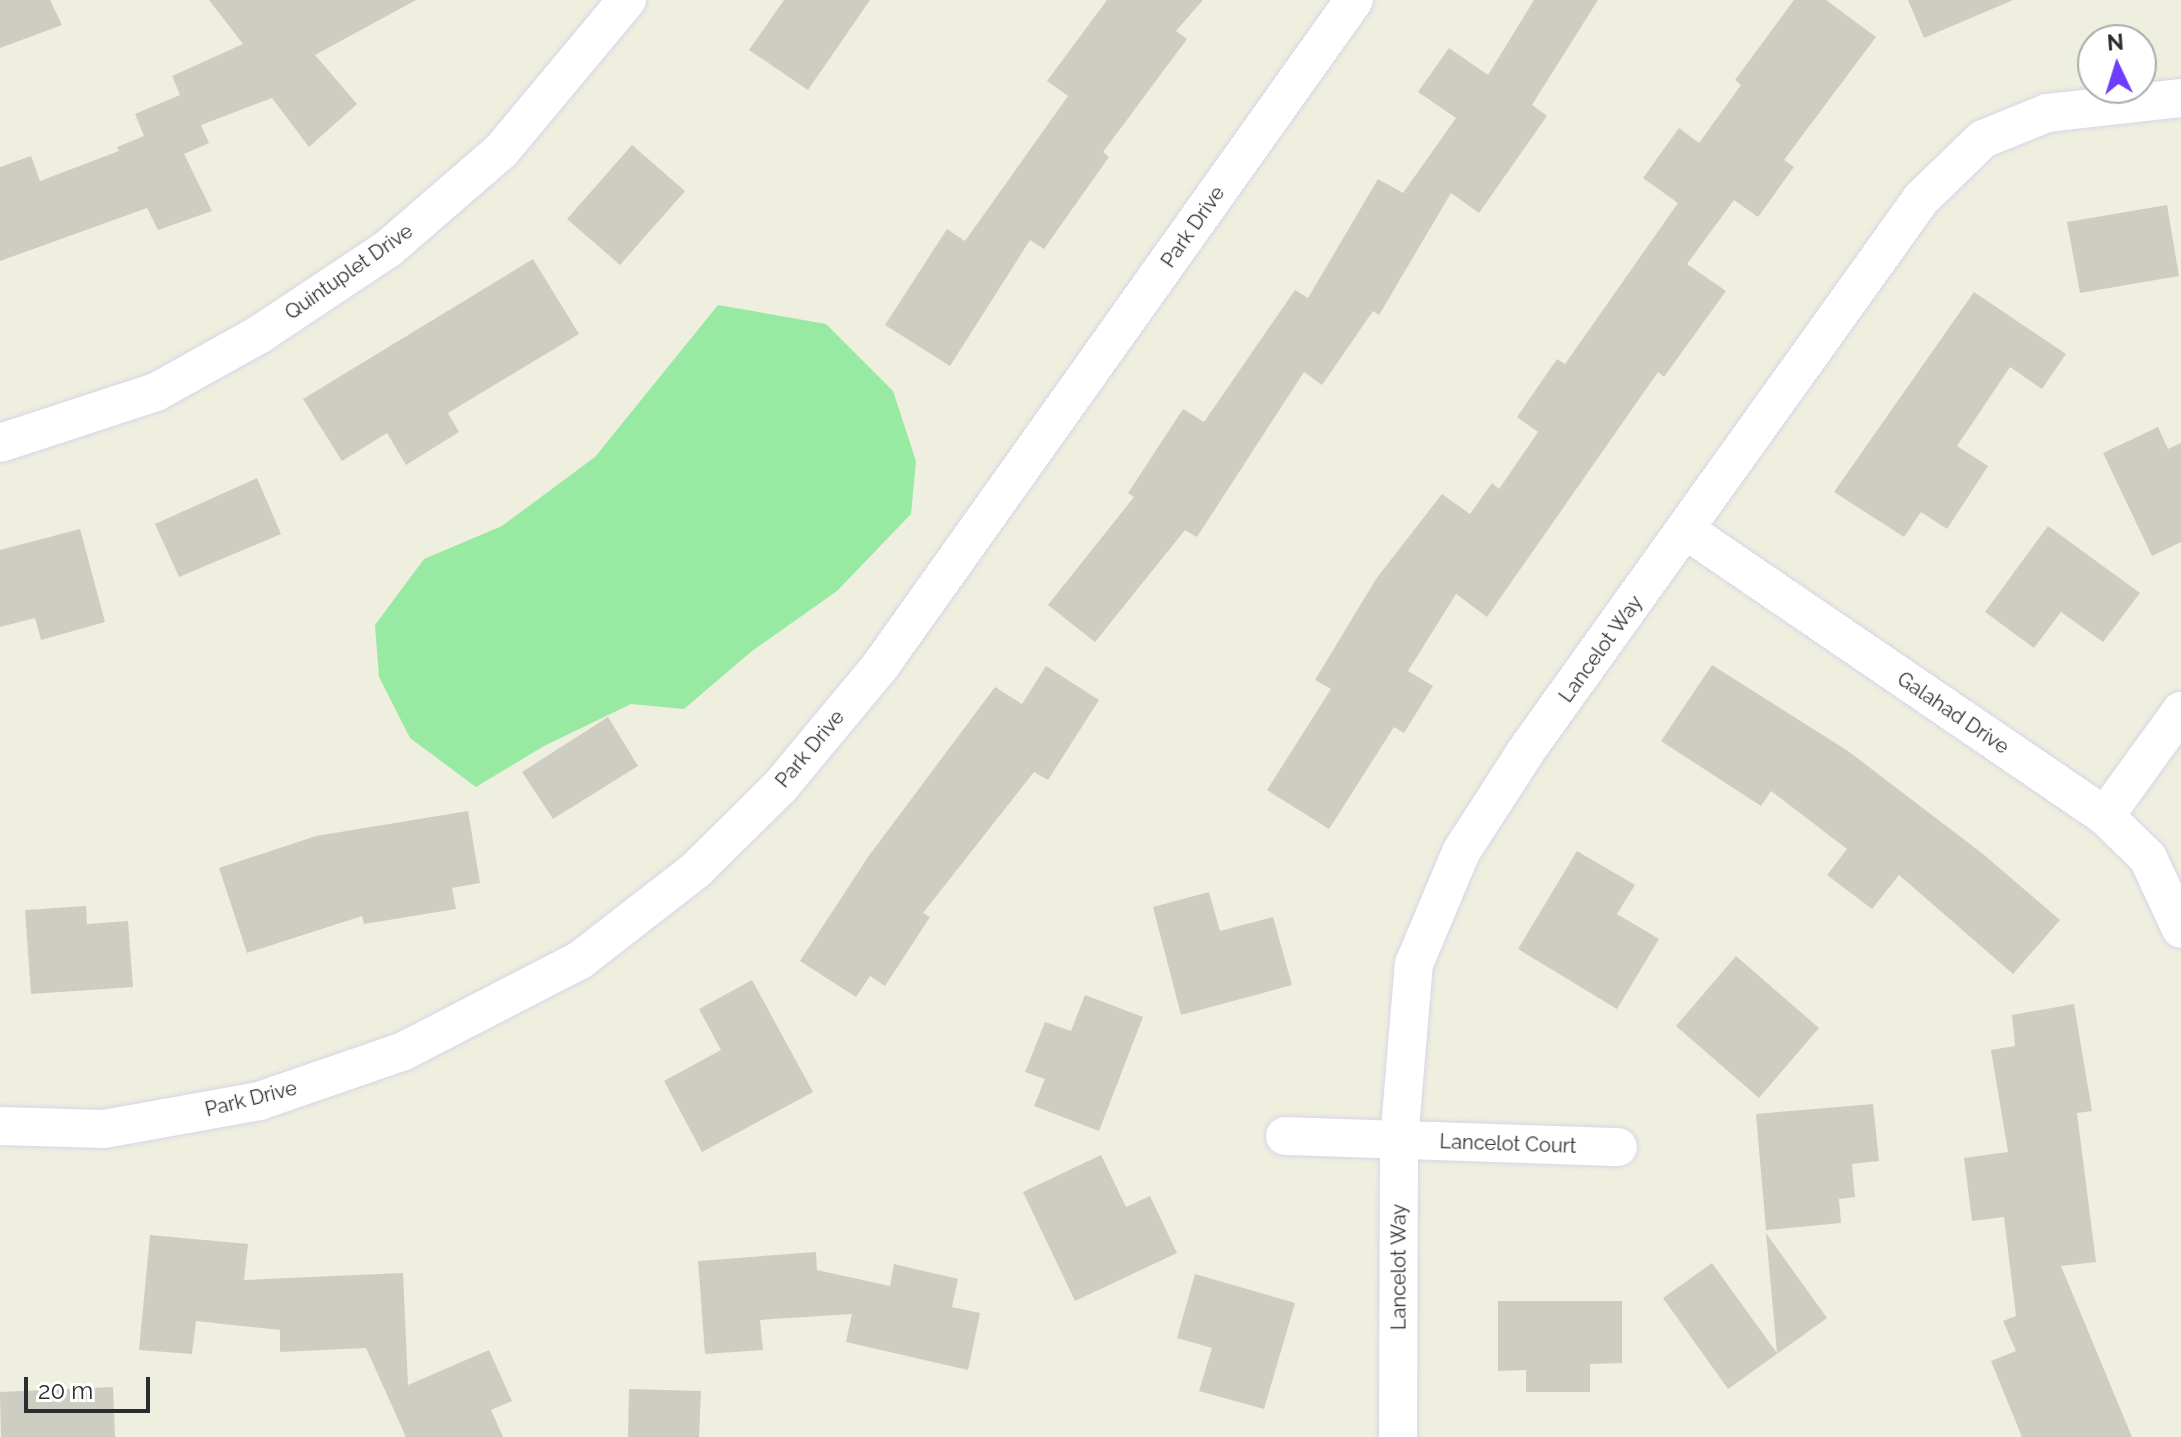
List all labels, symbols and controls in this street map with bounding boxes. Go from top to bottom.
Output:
north arrow [2077,24,2157,104]
text: N [2106,28,2125,56]
street label: Park Drive [1156,182,1230,272]
street label: Quintuplet Drive [281,219,417,325]
street label: Lancelot Way [1554,591,1648,707]
street label: Galahad Drive [1893,667,2013,759]
street label: Park Drive [771,705,849,793]
street label: Park Drive [203,1076,299,1122]
street label: Lancelot Court [1439,1130,1577,1158]
street label: Lancelot Way [1387,1203,1411,1331]
scale bar [28,1361,154,1411]
text: 20 m [38,1376,93,1405]

